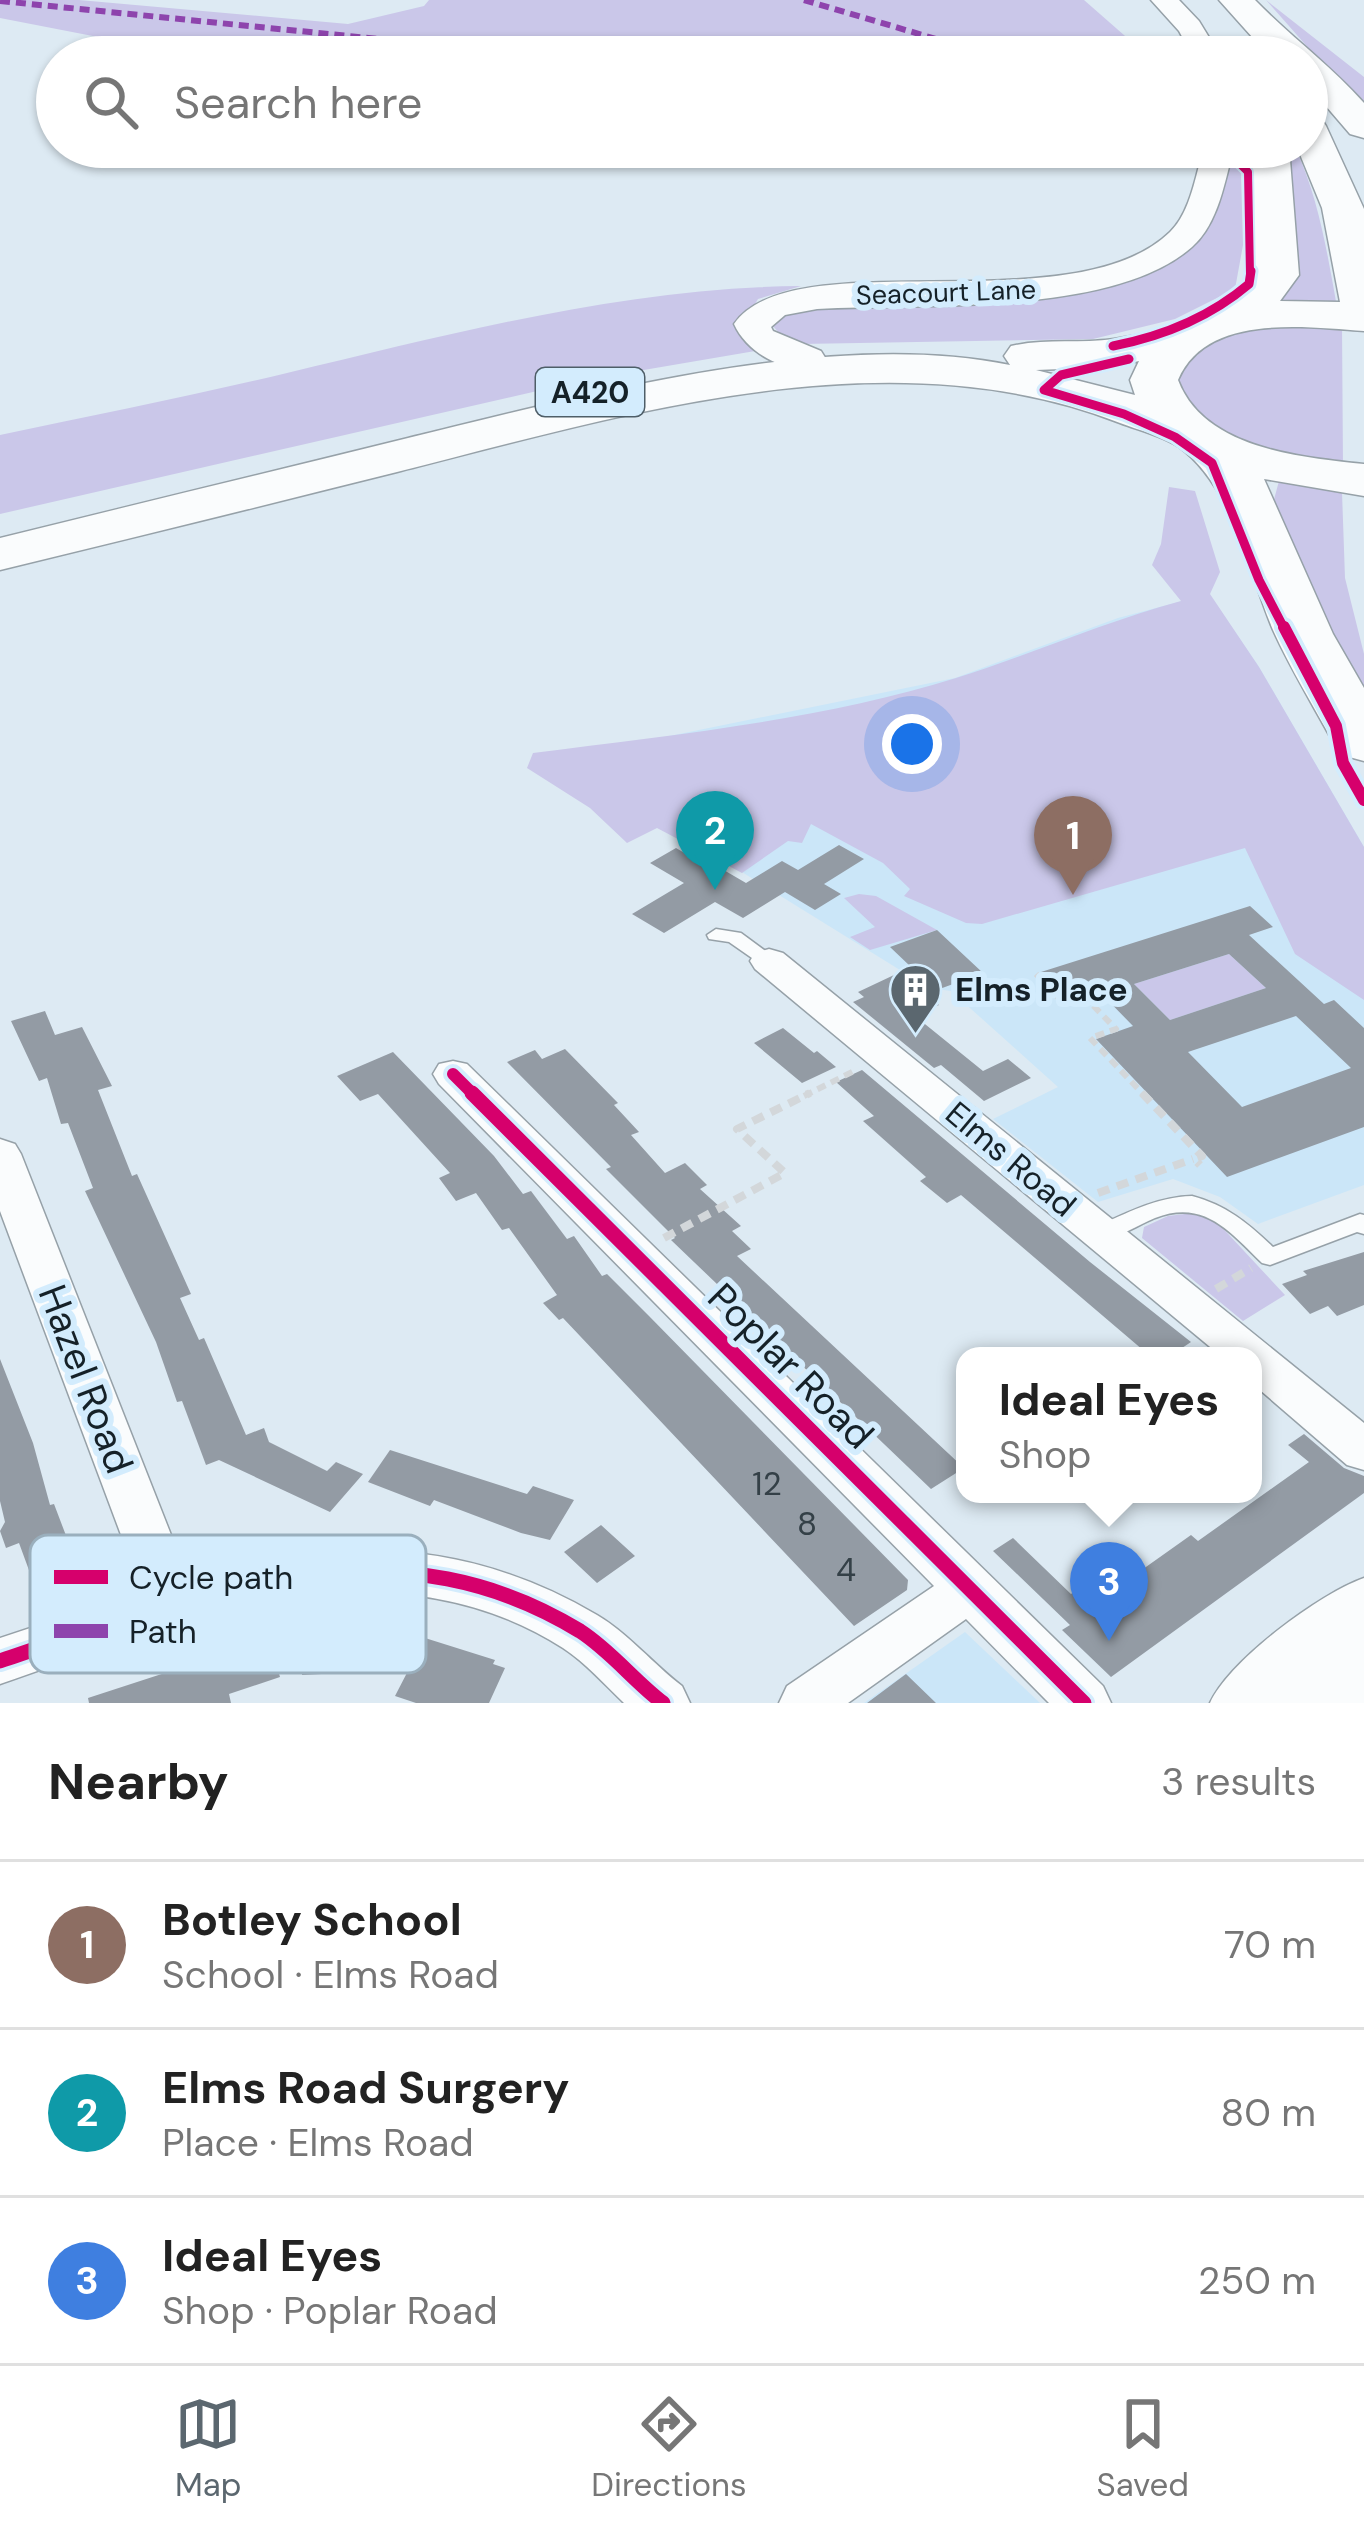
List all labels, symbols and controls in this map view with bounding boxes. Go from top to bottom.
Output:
search box [36,36,1328,168]
icon: search [78,69,144,135]
text: Search here [174,73,422,132]
street label: Seacourt Lane [855,271,1037,313]
road number: A420 [536,368,644,416]
your location [882,714,942,774]
pin: 2 [676,791,754,890]
pin: 1 [1034,796,1112,895]
building icon: Elms Place [888,961,944,1035]
place label: Elms Place [955,968,1128,1011]
street label: Elms Road [937,1092,1085,1226]
street label: Poplar Road [697,1272,885,1460]
street label: Hazel Road [27,1278,145,1480]
popup [956,1347,1262,1503]
text: Ideal Eyes [999,1370,1219,1429]
text: Shop [999,1429,1091,1480]
house number: 12 [752,1462,782,1505]
house number: 8 [797,1502,817,1545]
legend [30,1535,426,1673]
pin: 3 [1070,1542,1148,1641]
house number: 4 [836,1548,856,1591]
text: Cycle path [129,1556,293,1599]
text: Path [129,1610,197,1653]
text: Nearby [48,1748,229,1815]
text: 3 results [1161,1756,1316,1807]
text: Botley School [162,1890,462,1949]
text: 1 [80,1919,94,1970]
text: 70 m [1224,1919,1316,1970]
text: School · Elms Road [162,1949,499,2000]
text: Elms Road Surgery [162,2058,569,2117]
text: 2 [76,2087,98,2138]
text: 80 m [1220,2087,1316,2138]
text: Place · Elms Road [162,2117,474,2168]
text: Ideal Eyes [162,2226,382,2285]
text: 3 [75,2255,99,2306]
text: 250 m [1198,2255,1316,2306]
text: Shop · Poplar Road [162,2285,498,2336]
tab: Map [175,2391,241,2506]
tab: Directions [591,2391,747,2506]
tab: Saved [1097,2391,1189,2506]

